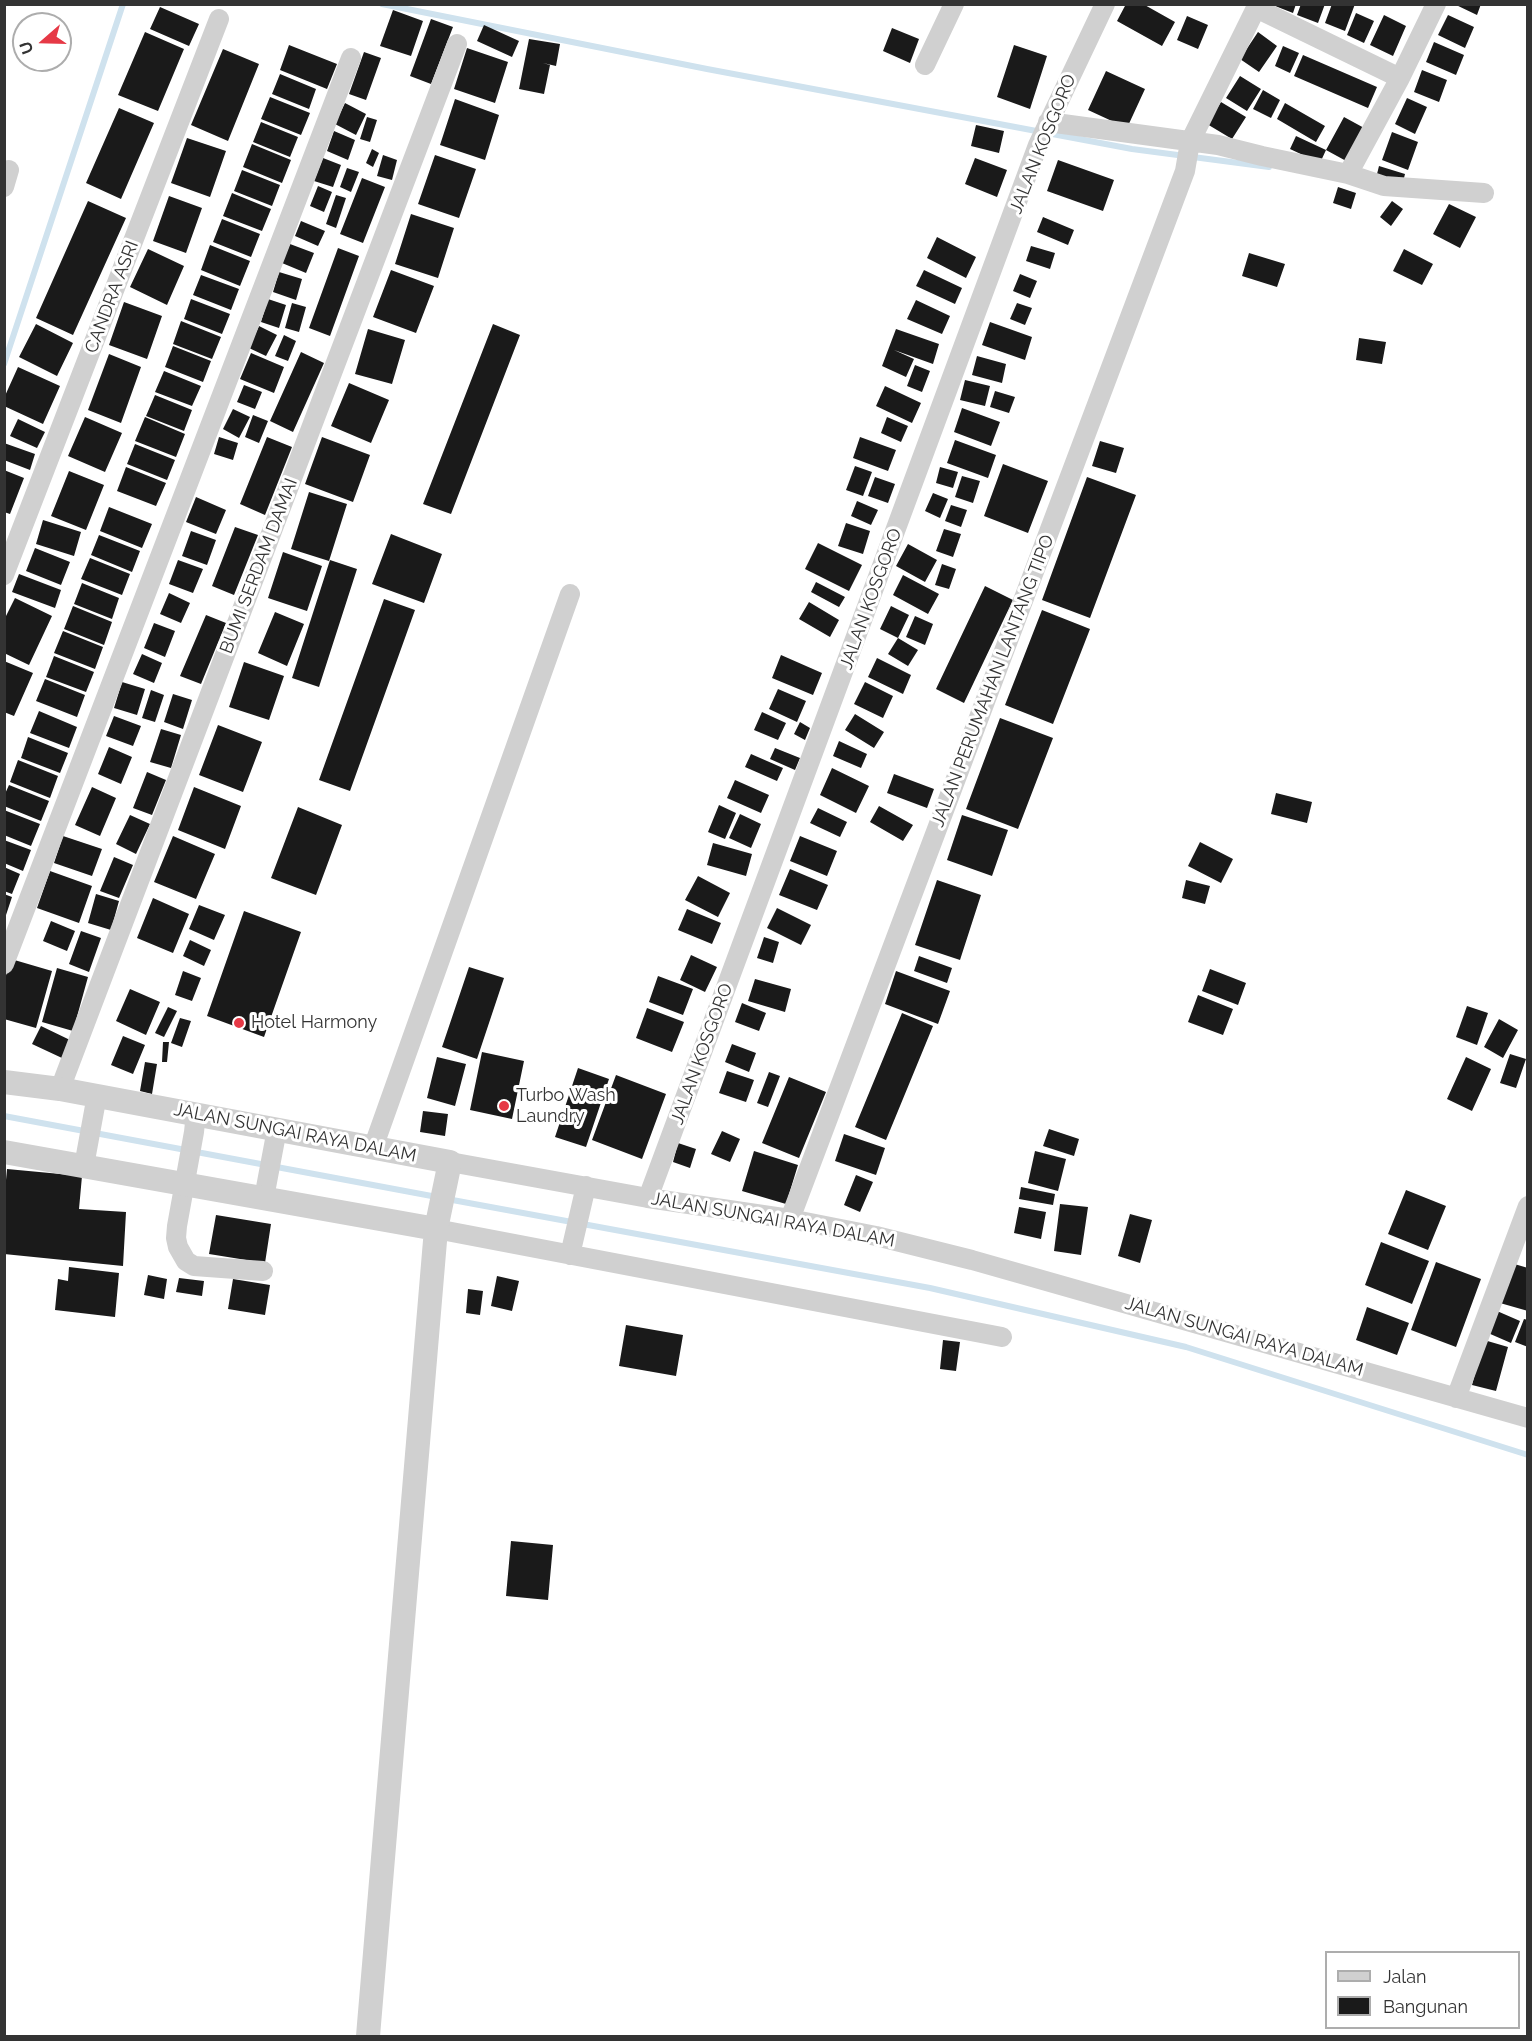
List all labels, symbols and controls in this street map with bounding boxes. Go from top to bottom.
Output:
north arrow [12,12,72,72]
text: U [16,39,37,57]
street label: JALAN KOSGORO [1005,71,1081,217]
street label: CANDRA ASRI [81,238,143,356]
street label: BUMI SERDAM DAMAI [216,475,302,657]
street label: JALAN KOSGORO [835,525,907,673]
street label: JALAN PERUMAHAN LANTANG TIPO [927,532,1059,830]
street label: JALAN KOSGORO [666,980,738,1128]
place label: Hotel Harmony [251,1012,377,1034]
marker: Hotel Harmony [232,1016,246,1030]
place label: Turbo Wash Laundry [516,1085,616,1128]
street label: JALAN SUNGAI RAYA DALAM [172,1099,418,1167]
marker: Turbo Wash Laundry [497,1099,511,1113]
street label: JALAN SUNGAI RAYA DALAM [650,1188,896,1252]
street label: JALAN SUNGAI RAYA DALAM [1122,1293,1366,1381]
legend [1325,1951,1520,2029]
text: Jalan [1383,1966,1427,1987]
text: Bangunan [1383,1996,1468,2017]

